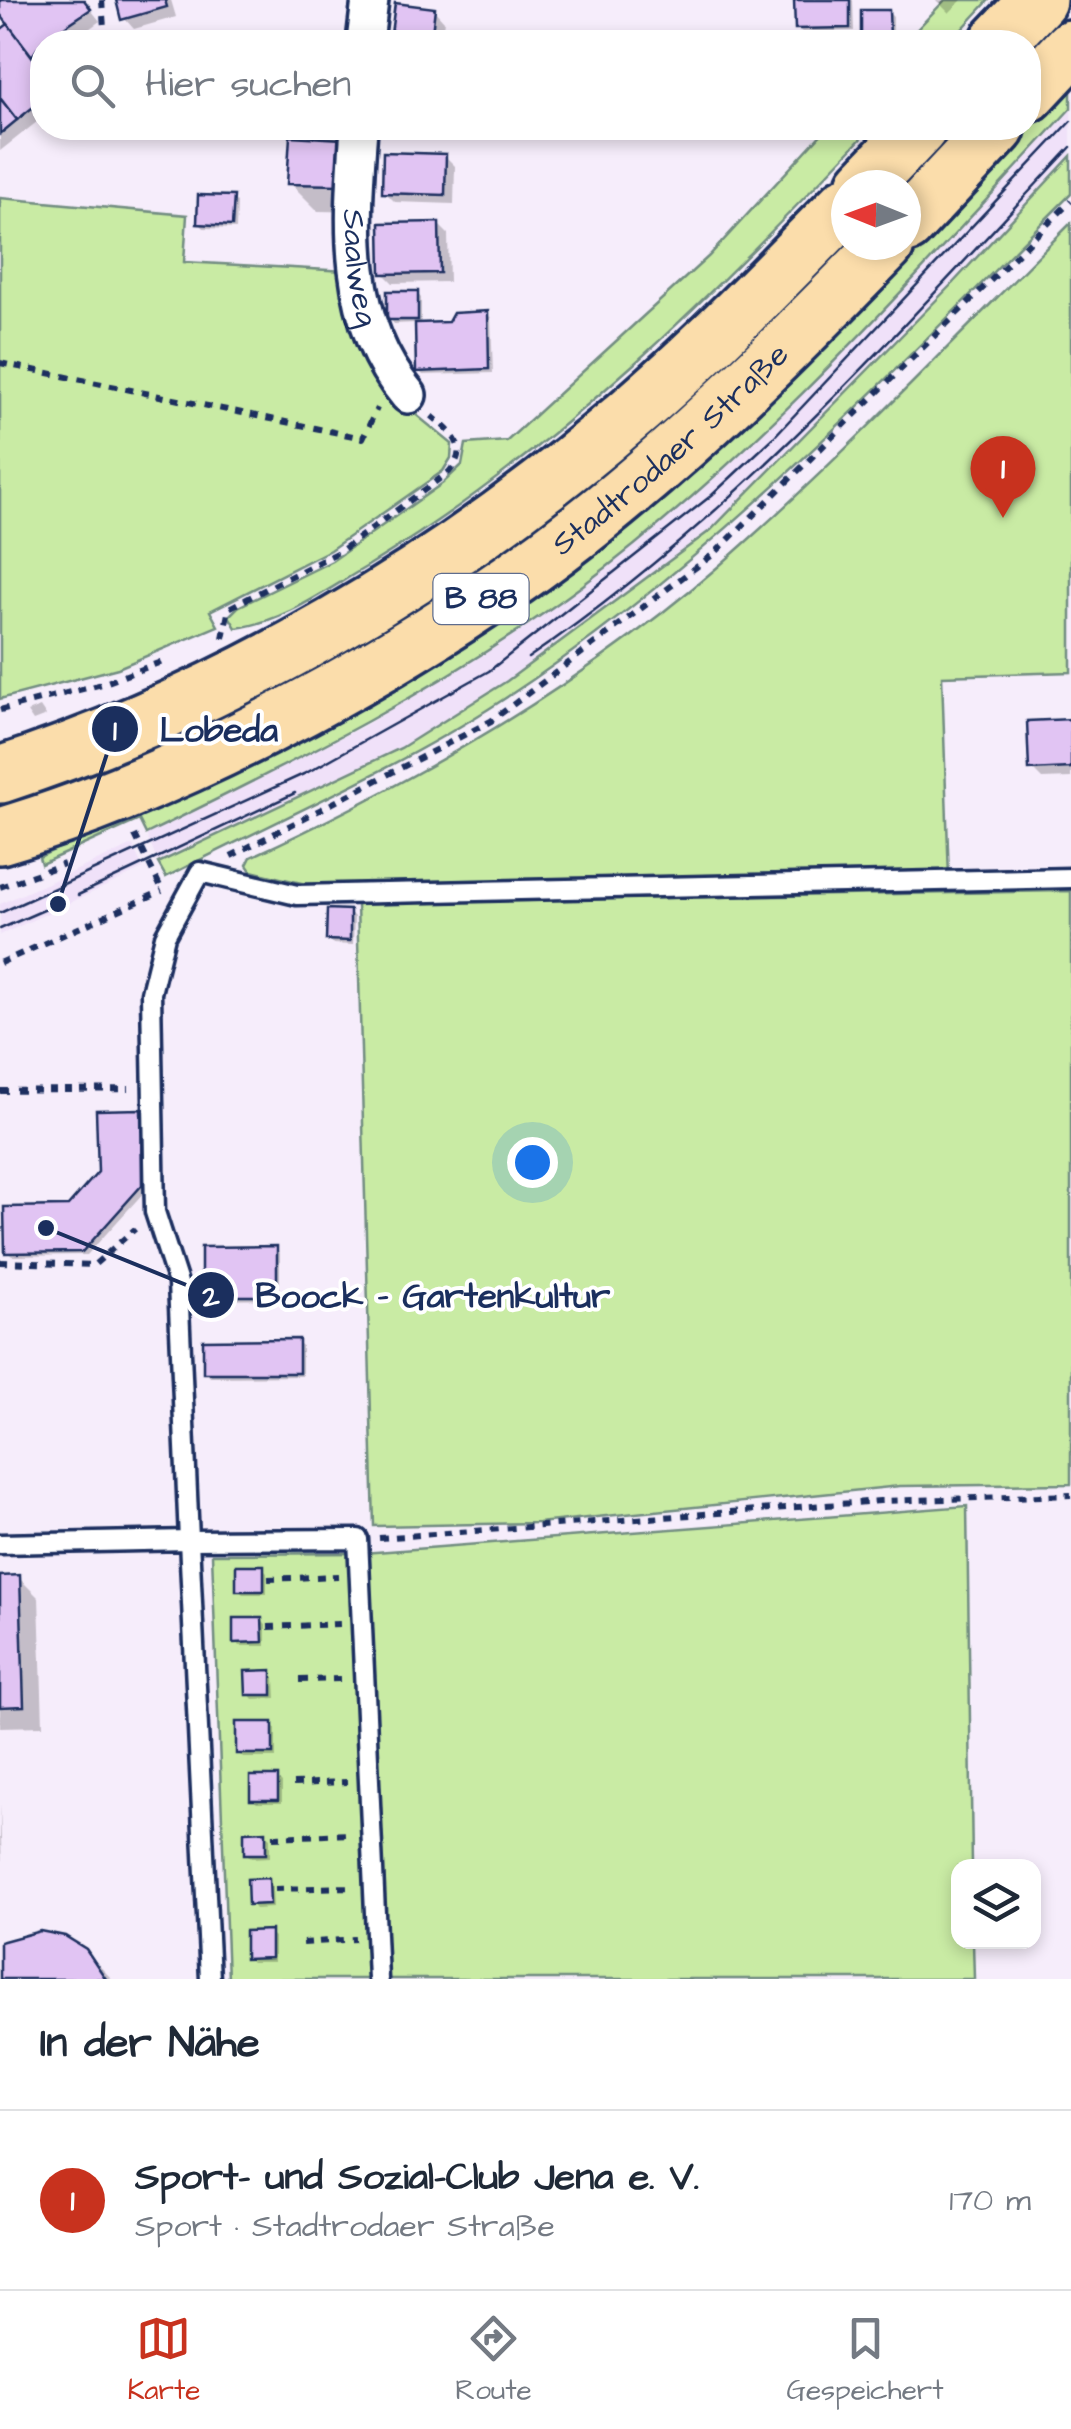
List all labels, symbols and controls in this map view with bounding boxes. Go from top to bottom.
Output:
search box [30,30,1041,140]
icon: search [65,58,120,113]
text: Hier suchen [145,59,351,111]
north arrow [831,170,921,260]
street label: Saalweg [332,209,391,332]
street label: Stadtrodaer Straße [542,333,799,566]
pin: 1 [970,436,1036,518]
road number: B 88 [434,574,528,624]
callout: Lobeda [90,697,298,762]
text: Lobeda [160,706,278,755]
text: 1 [113,710,117,752]
your location [507,1137,558,1188]
callout: Boock - Gartenkultur [186,1263,630,1328]
text: Boock - Gartenkultur [256,1272,611,1321]
text: 2 [201,1276,220,1318]
map controls [951,1859,1041,1949]
button: layers [951,1859,1041,1949]
text: In der Nähe [40,2015,260,2073]
text: Sport- und Sozial-Club Jena e. V. [135,2152,699,2204]
text: 1 [70,2178,75,2223]
text: 170 m [949,2178,1031,2223]
text: Sport · Stadtrodaer Straße [135,2204,555,2249]
tab: Karte [127,2311,201,2410]
tab: Route [455,2311,532,2410]
tab: Gespeichert [787,2311,944,2410]

